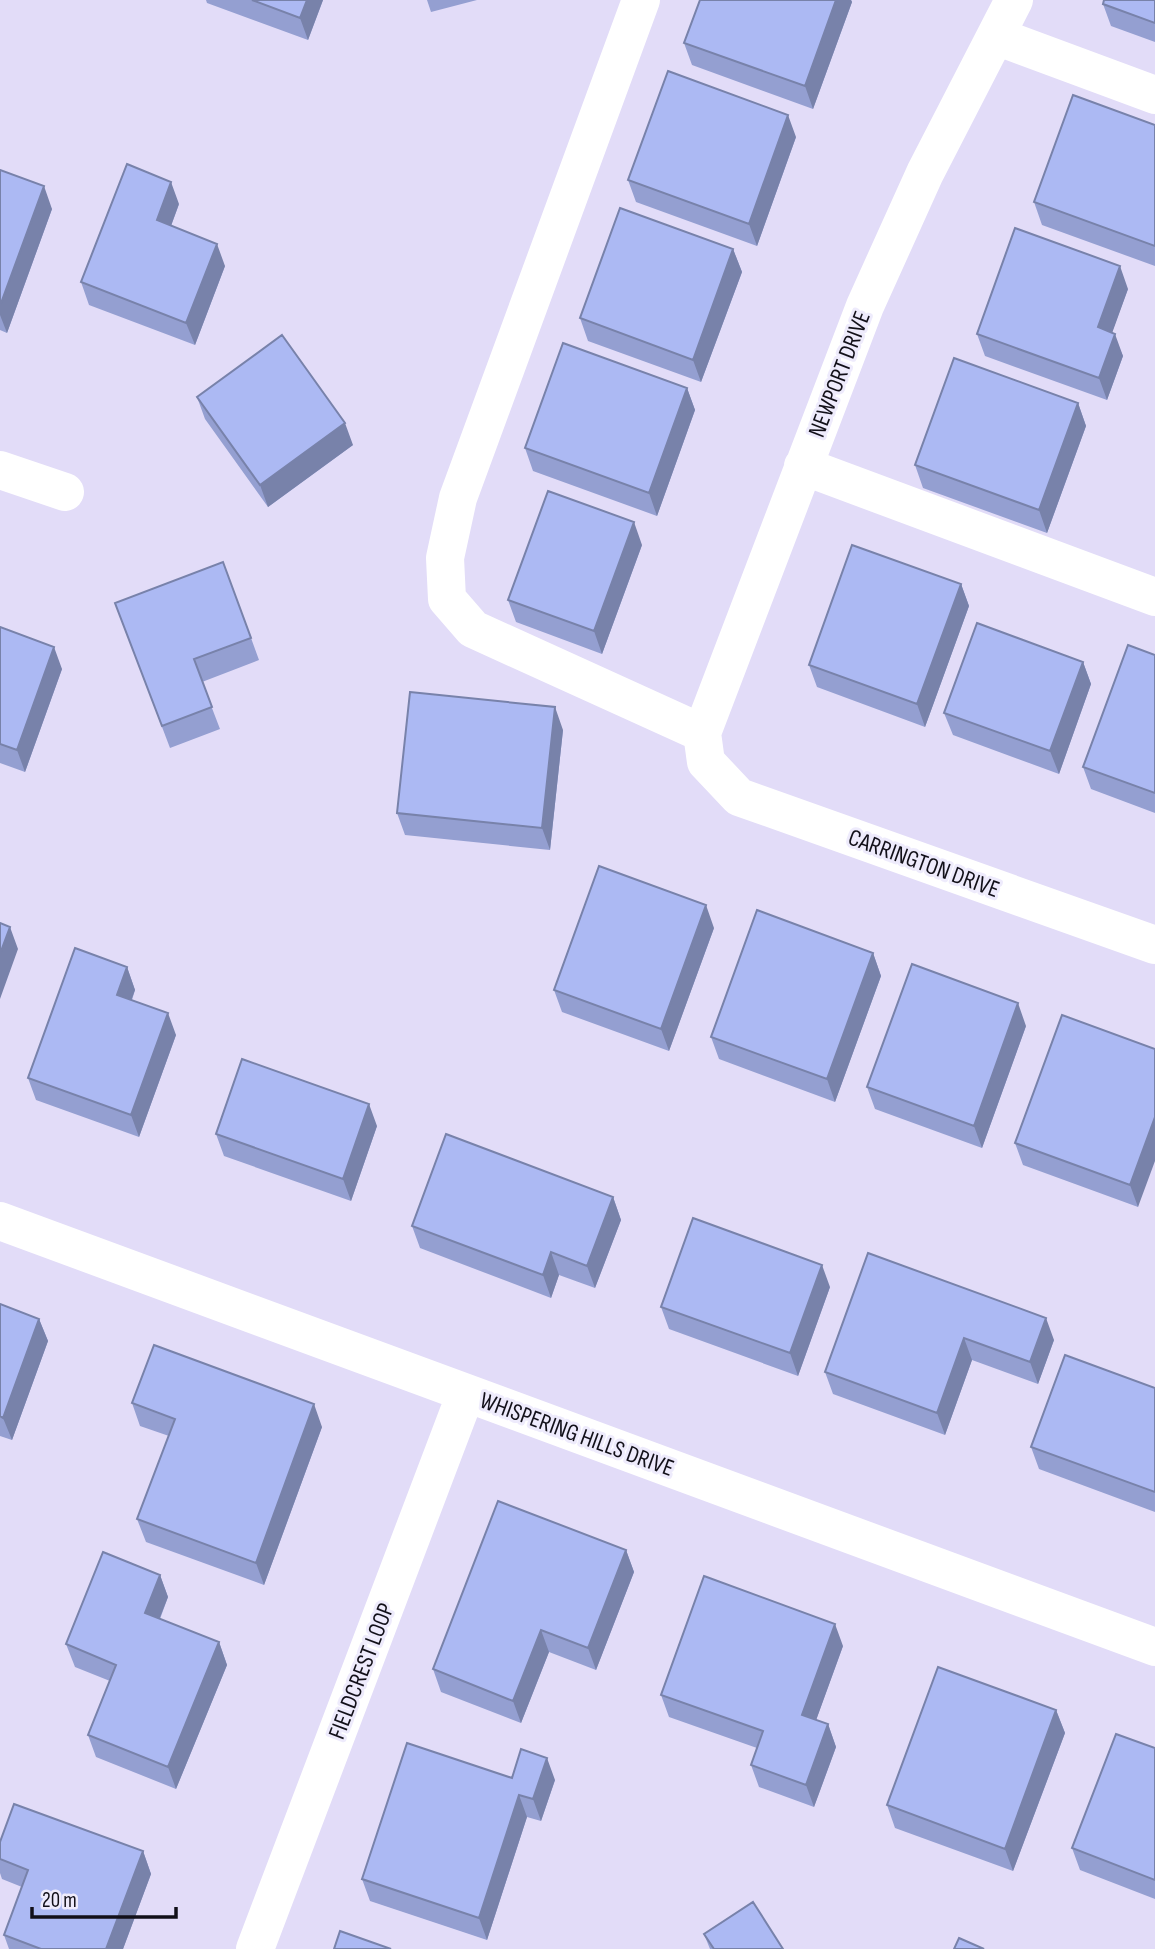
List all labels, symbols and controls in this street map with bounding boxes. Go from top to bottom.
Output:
street label: NEWPORT DRIVE [802,307,877,441]
street label: CARRINGTON DRIVE [844,823,1003,904]
street label: WHISPERING HILLS DRIVE [476,1386,678,1483]
street label: FIELDCREST LOOP [322,1599,401,1743]
scale bar [32,1876,175,1920]
text: 20 m [42,1888,77,1913]

